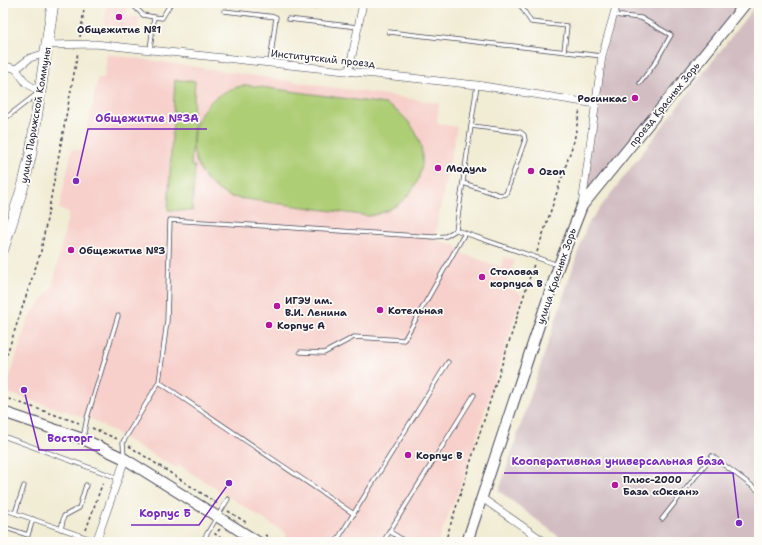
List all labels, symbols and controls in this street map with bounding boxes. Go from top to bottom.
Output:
marker: Общежитие №1 [114,12,124,22]
place label: Общежитие №1 [77,23,161,36]
street label: улица Парижской Коммуны [17,46,54,184]
street label: Институтский проезд [270,47,376,71]
street label: проезд Красных Зорь [626,59,703,149]
place label: Росинкас [578,92,627,105]
marker: Росинкас [630,93,640,103]
callout: Общежитие №3А [88,106,207,129]
text: Общежитие №3А [95,111,199,126]
place label: Модуль [446,162,487,175]
marker: Модуль [433,163,443,173]
place label: Ozon [539,165,566,178]
marker: Ozon [526,166,536,176]
street label: улица Красных Зорь [534,226,579,326]
place label: Общежитие №3 [79,244,165,257]
marker: Общежитие №3 [66,245,76,255]
place label: Столовая корпуса В [490,265,543,290]
marker: Столовая корпуса В [477,272,487,282]
place label: ИГЭУ им. В.И. Ленина [285,294,347,319]
marker: ИГЭУ им. В.И. Ленина [272,301,282,311]
place label: Котельная [388,304,443,317]
marker: Котельная [375,305,385,315]
place label: Корпус А [277,319,325,332]
marker: Корпус А [264,320,274,330]
callout: Восторг [39,427,100,450]
text: Восторг [47,431,93,446]
place label: Корпус В [416,449,462,462]
marker: Корпус В [403,450,413,460]
callout: Кооперативная универсальная база [504,450,733,473]
text: Кооперативная универсальная база [511,454,725,469]
place label: Плюс-2000 База «Океан» [623,473,699,498]
marker: Плюс-2000 База «Океан» [610,480,620,490]
callout: Корпус Б [131,502,199,525]
text: Корпус Б [139,506,191,521]

